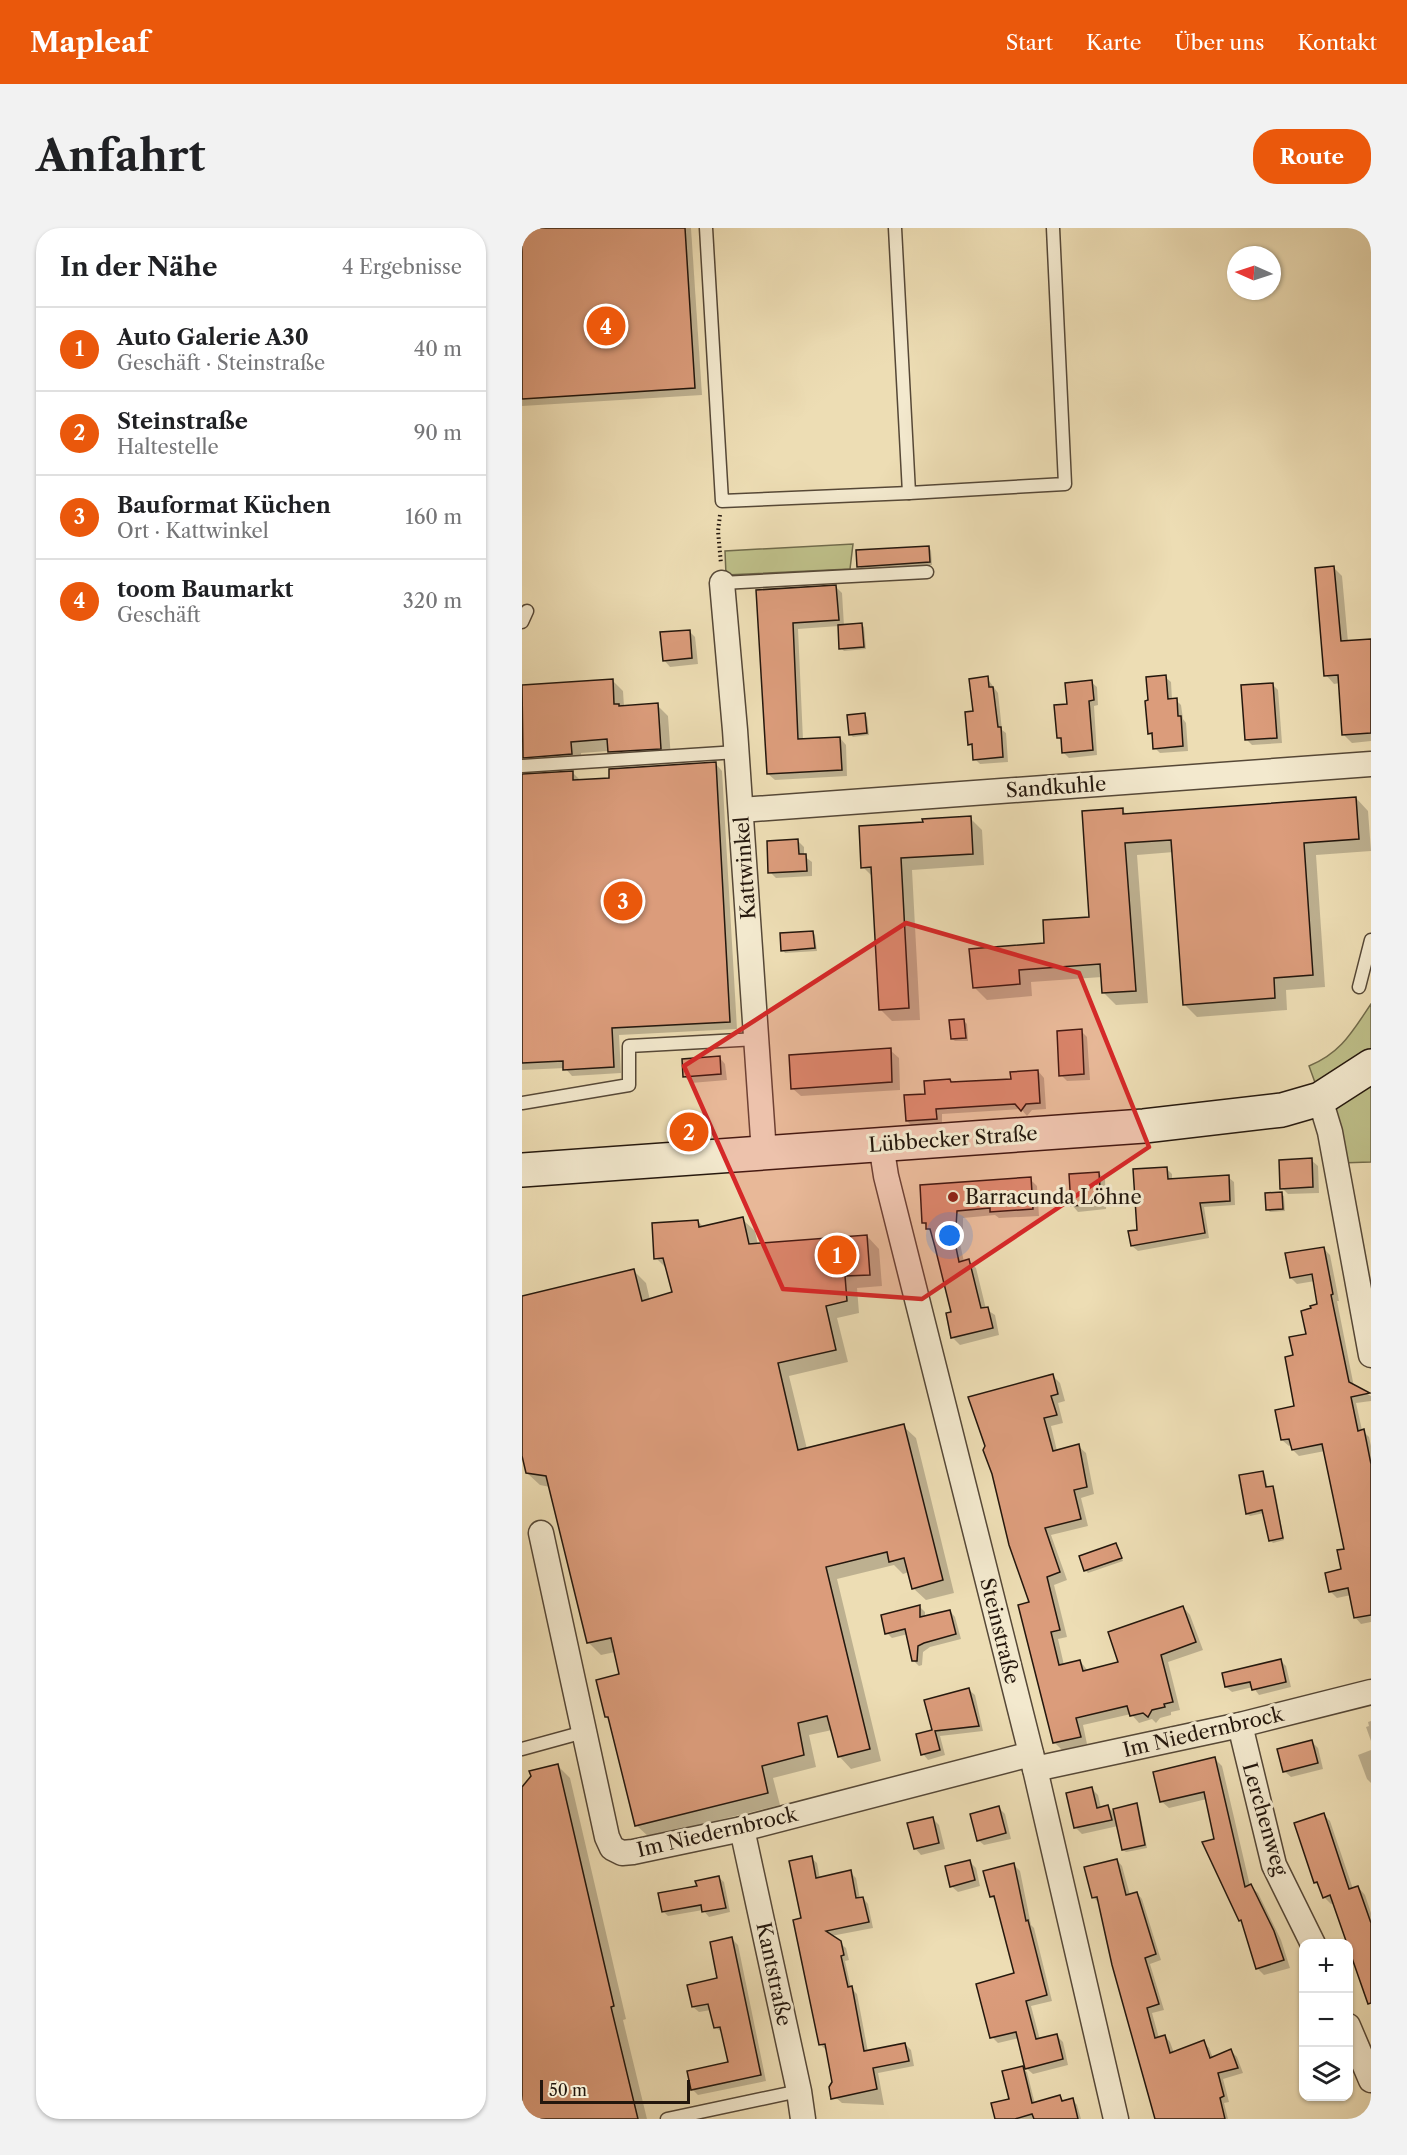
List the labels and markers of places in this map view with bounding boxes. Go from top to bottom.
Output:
pin: 4 [586,304,626,348]
pin: 3 [604,878,642,924]
pin: 2 [670,1110,708,1154]
place label: Barracunda Löhne [965,1185,1142,1209]
marker: Barracunda Löhne [946,1190,960,1204]
pin: 1 [818,1232,856,1278]

